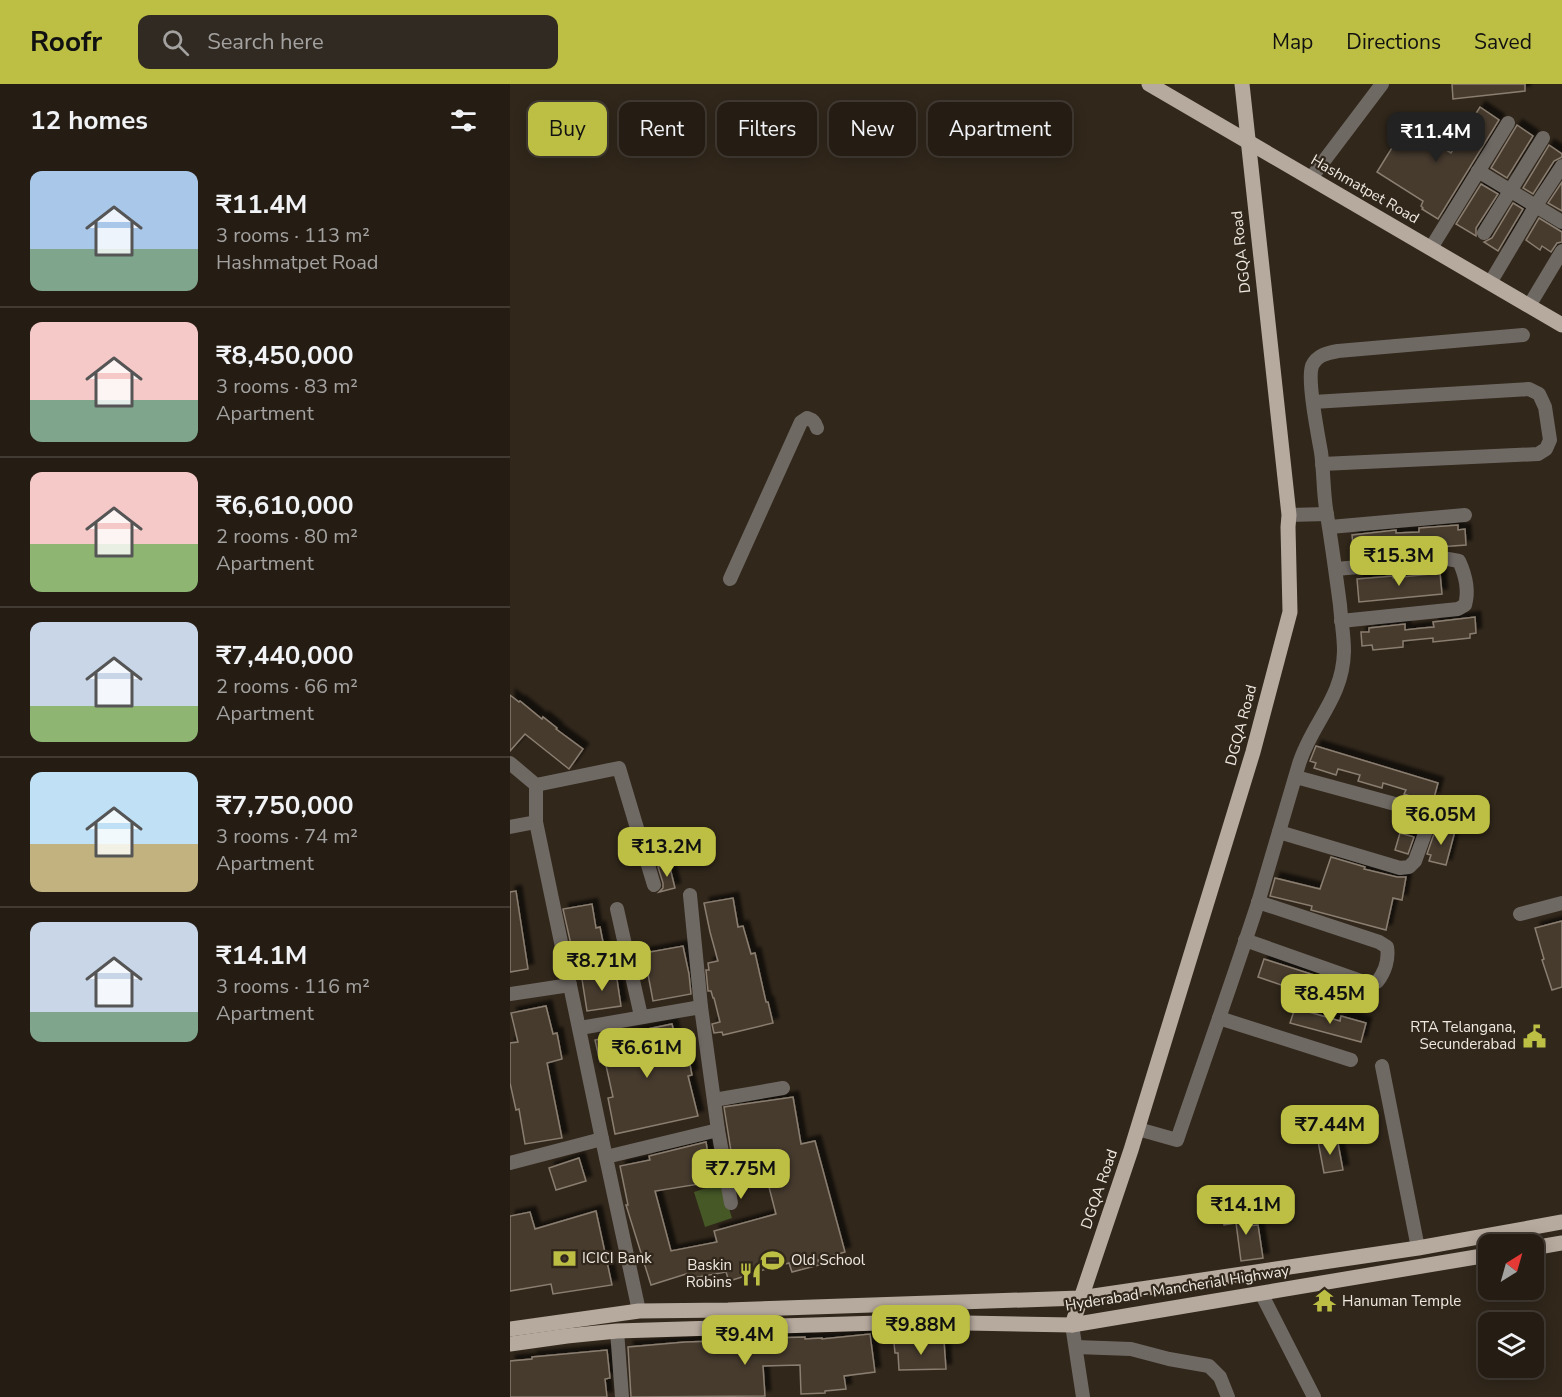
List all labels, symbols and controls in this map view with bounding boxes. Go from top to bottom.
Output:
search box [138,15,558,69]
text: Roofr [30,23,102,61]
icon: search [159,26,192,59]
text: Search here [207,27,324,57]
text: Map [1272,28,1313,56]
text: Directions [1346,28,1441,56]
text: Saved [1474,28,1532,56]
chip: Buy [528,102,607,156]
chip: Rent [619,102,705,156]
chip: Filters [717,102,817,156]
chip: New [829,102,916,156]
chip: Apartment [928,102,1072,156]
text: 12 homes [30,103,148,138]
icon: filters [447,104,480,137]
pin: ₹11.4M [1387,112,1485,163]
text: ₹11.4M [1401,118,1471,145]
street label: Hashmatpet Road [1307,150,1423,228]
text: ₹11.4M [216,187,307,222]
icon: home [78,195,150,267]
street label: DGQA Road [1227,210,1255,294]
text: 3 rooms · 113 m² [216,222,370,249]
text: Hashmatpet Road [216,249,378,276]
text: ₹8,450,000 [216,338,354,373]
icon: home [78,346,150,418]
text: 3 rooms · 83 m² [216,373,358,400]
text: Apartment [216,400,314,427]
text: ₹6,610,000 [216,488,354,523]
icon: home [78,496,150,568]
text: 2 rooms · 80 m² [216,523,358,550]
pin: ₹15.3M [1350,536,1448,587]
text: ₹15.3M [1364,542,1434,569]
text: Apartment [216,550,314,577]
text: ₹7,440,000 [216,638,354,673]
icon: home [78,646,150,718]
text: 2 rooms · 66 m² [216,673,358,700]
street label: DGQA Road [1221,682,1261,768]
text: Apartment [216,700,314,727]
text: ₹7,750,000 [216,788,354,823]
pin: ₹6.05M [1392,795,1490,846]
icon: home [78,796,150,868]
text: ₹6.05M [1406,801,1476,828]
text: 3 rooms · 74 m² [216,823,358,850]
pin: ₹13.2M [618,827,716,878]
text: ₹13.2M [632,833,702,860]
text: Apartment [216,850,314,877]
text: ₹14.1M [216,938,307,973]
pin: ₹8.71M [553,941,651,992]
icon: home [78,946,150,1018]
text: ₹8.71M [567,947,637,974]
text: 3 rooms · 116 m² [216,973,370,1000]
pin: ₹8.45M [1281,974,1379,1025]
text: ₹8.45M [1295,980,1365,1007]
text: Apartment [216,1000,314,1027]
place label: RTA Telangana, Secunderabad [1410,1017,1516,1054]
public building icon: RTA Telangana, Secunderabad [1521,1023,1547,1049]
pin: ₹6.61M [598,1028,696,1079]
text: ₹6.61M [612,1034,682,1061]
pin: ₹7.44M [1281,1105,1379,1156]
text: ₹7.44M [1295,1111,1365,1138]
street label: DGQA Road [1076,1146,1122,1232]
pin: ₹7.75M [692,1149,790,1200]
text: ₹7.75M [706,1155,776,1182]
pin: ₹14.1M [1197,1185,1295,1236]
text: ₹14.1M [1211,1191,1281,1218]
north arrow [1478,1234,1544,1300]
map controls [1478,1234,1544,1378]
bank icon: ICICI Bank [551,1245,577,1271]
sports icon: Old School [760,1247,786,1273]
place label: ICICI Bank [582,1248,652,1268]
place label: Old School [791,1250,866,1270]
place label: Baskin Robins [686,1255,732,1292]
street label: Hyderabad - Mancherial Highway [1064,1260,1291,1316]
restaurant icon: Baskin Robins [737,1261,763,1287]
temple icon: Hanuman Temple [1311,1288,1337,1314]
place label: Hanuman Temple [1342,1291,1461,1311]
pin: ₹9.88M [872,1305,970,1356]
text: ₹9.88M [886,1311,956,1338]
button: layers [1478,1312,1544,1378]
pin: ₹9.4M [703,1315,787,1366]
text: ₹9.4M [716,1321,774,1348]

